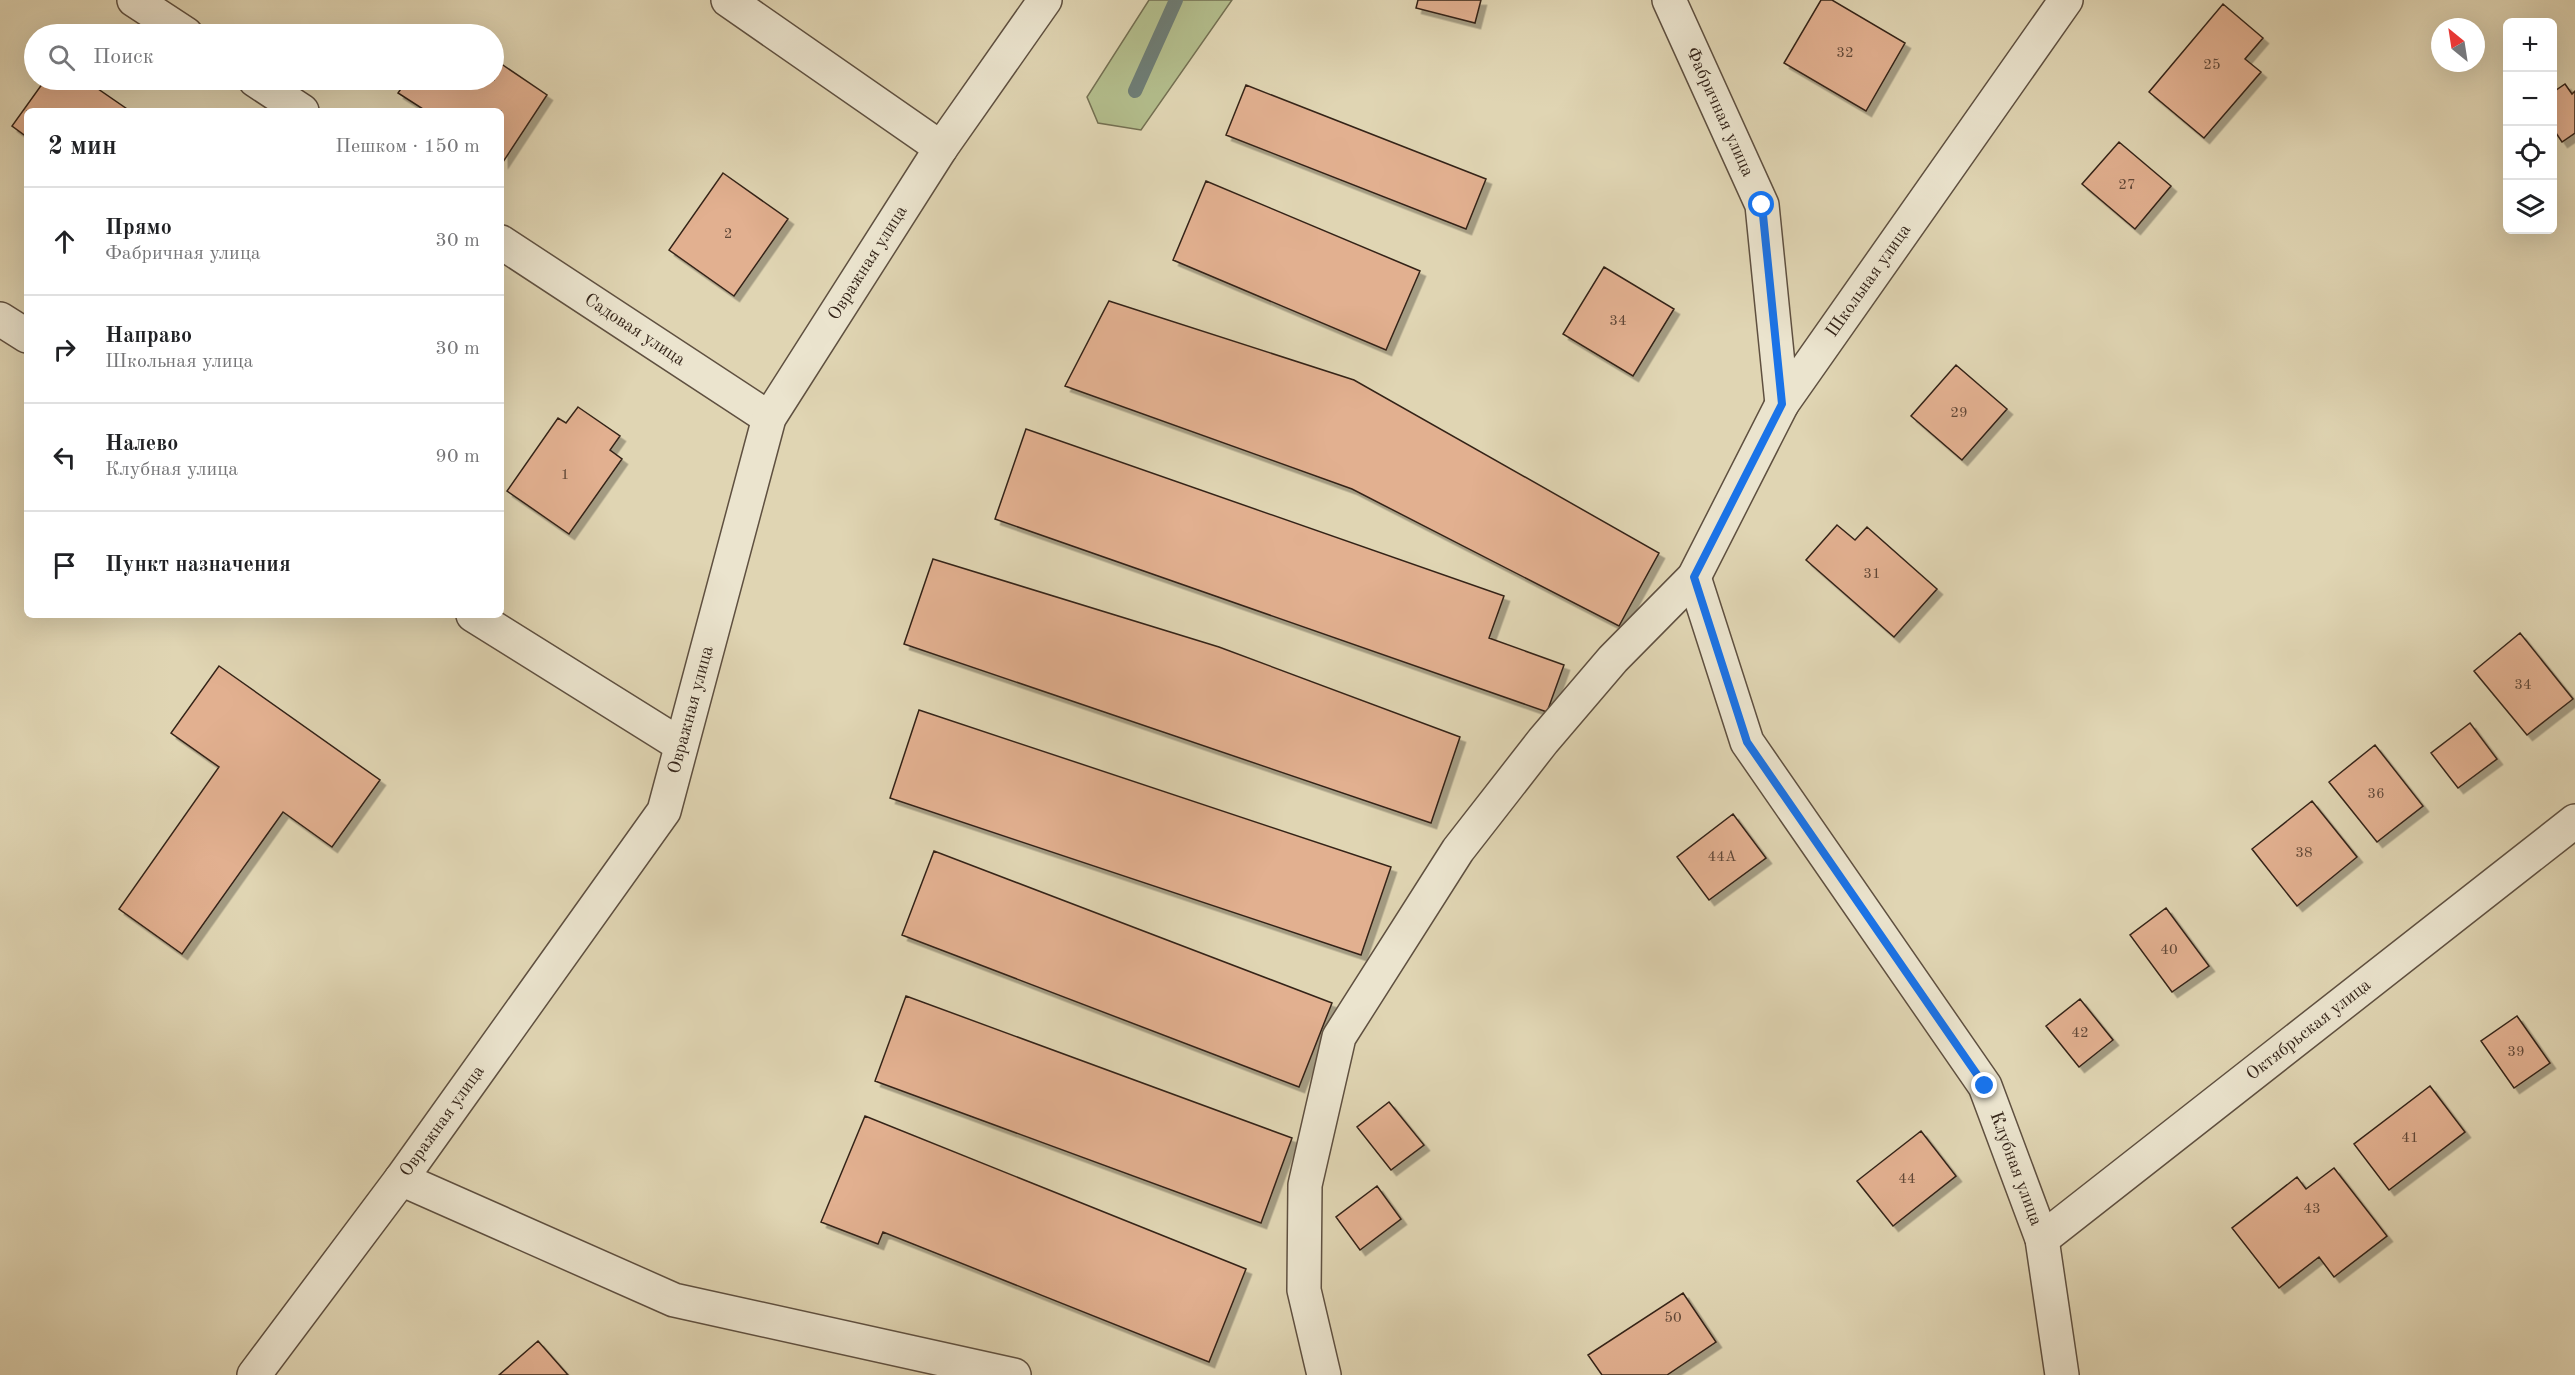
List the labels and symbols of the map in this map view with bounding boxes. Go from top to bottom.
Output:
north arrow [2431,18,2485,72]
street label: Фабричная улица [1683,44,1757,180]
house number: 32 [1836,46,1854,61]
house number: 25 [2203,58,2221,73]
house number: 27 [2118,178,2136,193]
route start [1748,191,1774,217]
street label: Овражная улица [825,202,911,323]
street label: Школьная улица [1823,221,1915,341]
house number: 2 [724,227,732,242]
street label: Садовая улица [581,290,689,369]
house number: 34 [1609,314,1627,329]
house number: 29 [1950,406,1968,421]
house number: 1 [561,468,569,483]
house number: 31 [1863,567,1881,582]
street label: Овражная улица [665,644,717,776]
house number: 34 [2514,678,2532,693]
house number: 36 [2367,787,2385,802]
house number: 38 [2295,846,2313,861]
house number: 44А [1708,850,1737,865]
house number: 40 [2160,943,2178,958]
street label: Октябрьская улица [2243,976,2374,1084]
house number: 42 [2071,1026,2089,1041]
house number: 39 [2507,1045,2525,1060]
street label: Овражная улица [397,1062,488,1180]
route end [1971,1072,1997,1098]
street label: Клубная улица [1986,1109,2045,1228]
house number: 41 [2401,1131,2419,1146]
house number: 44 [1898,1172,1916,1187]
house number: 43 [2303,1202,2321,1217]
house number: 50 [1664,1311,1682,1326]

